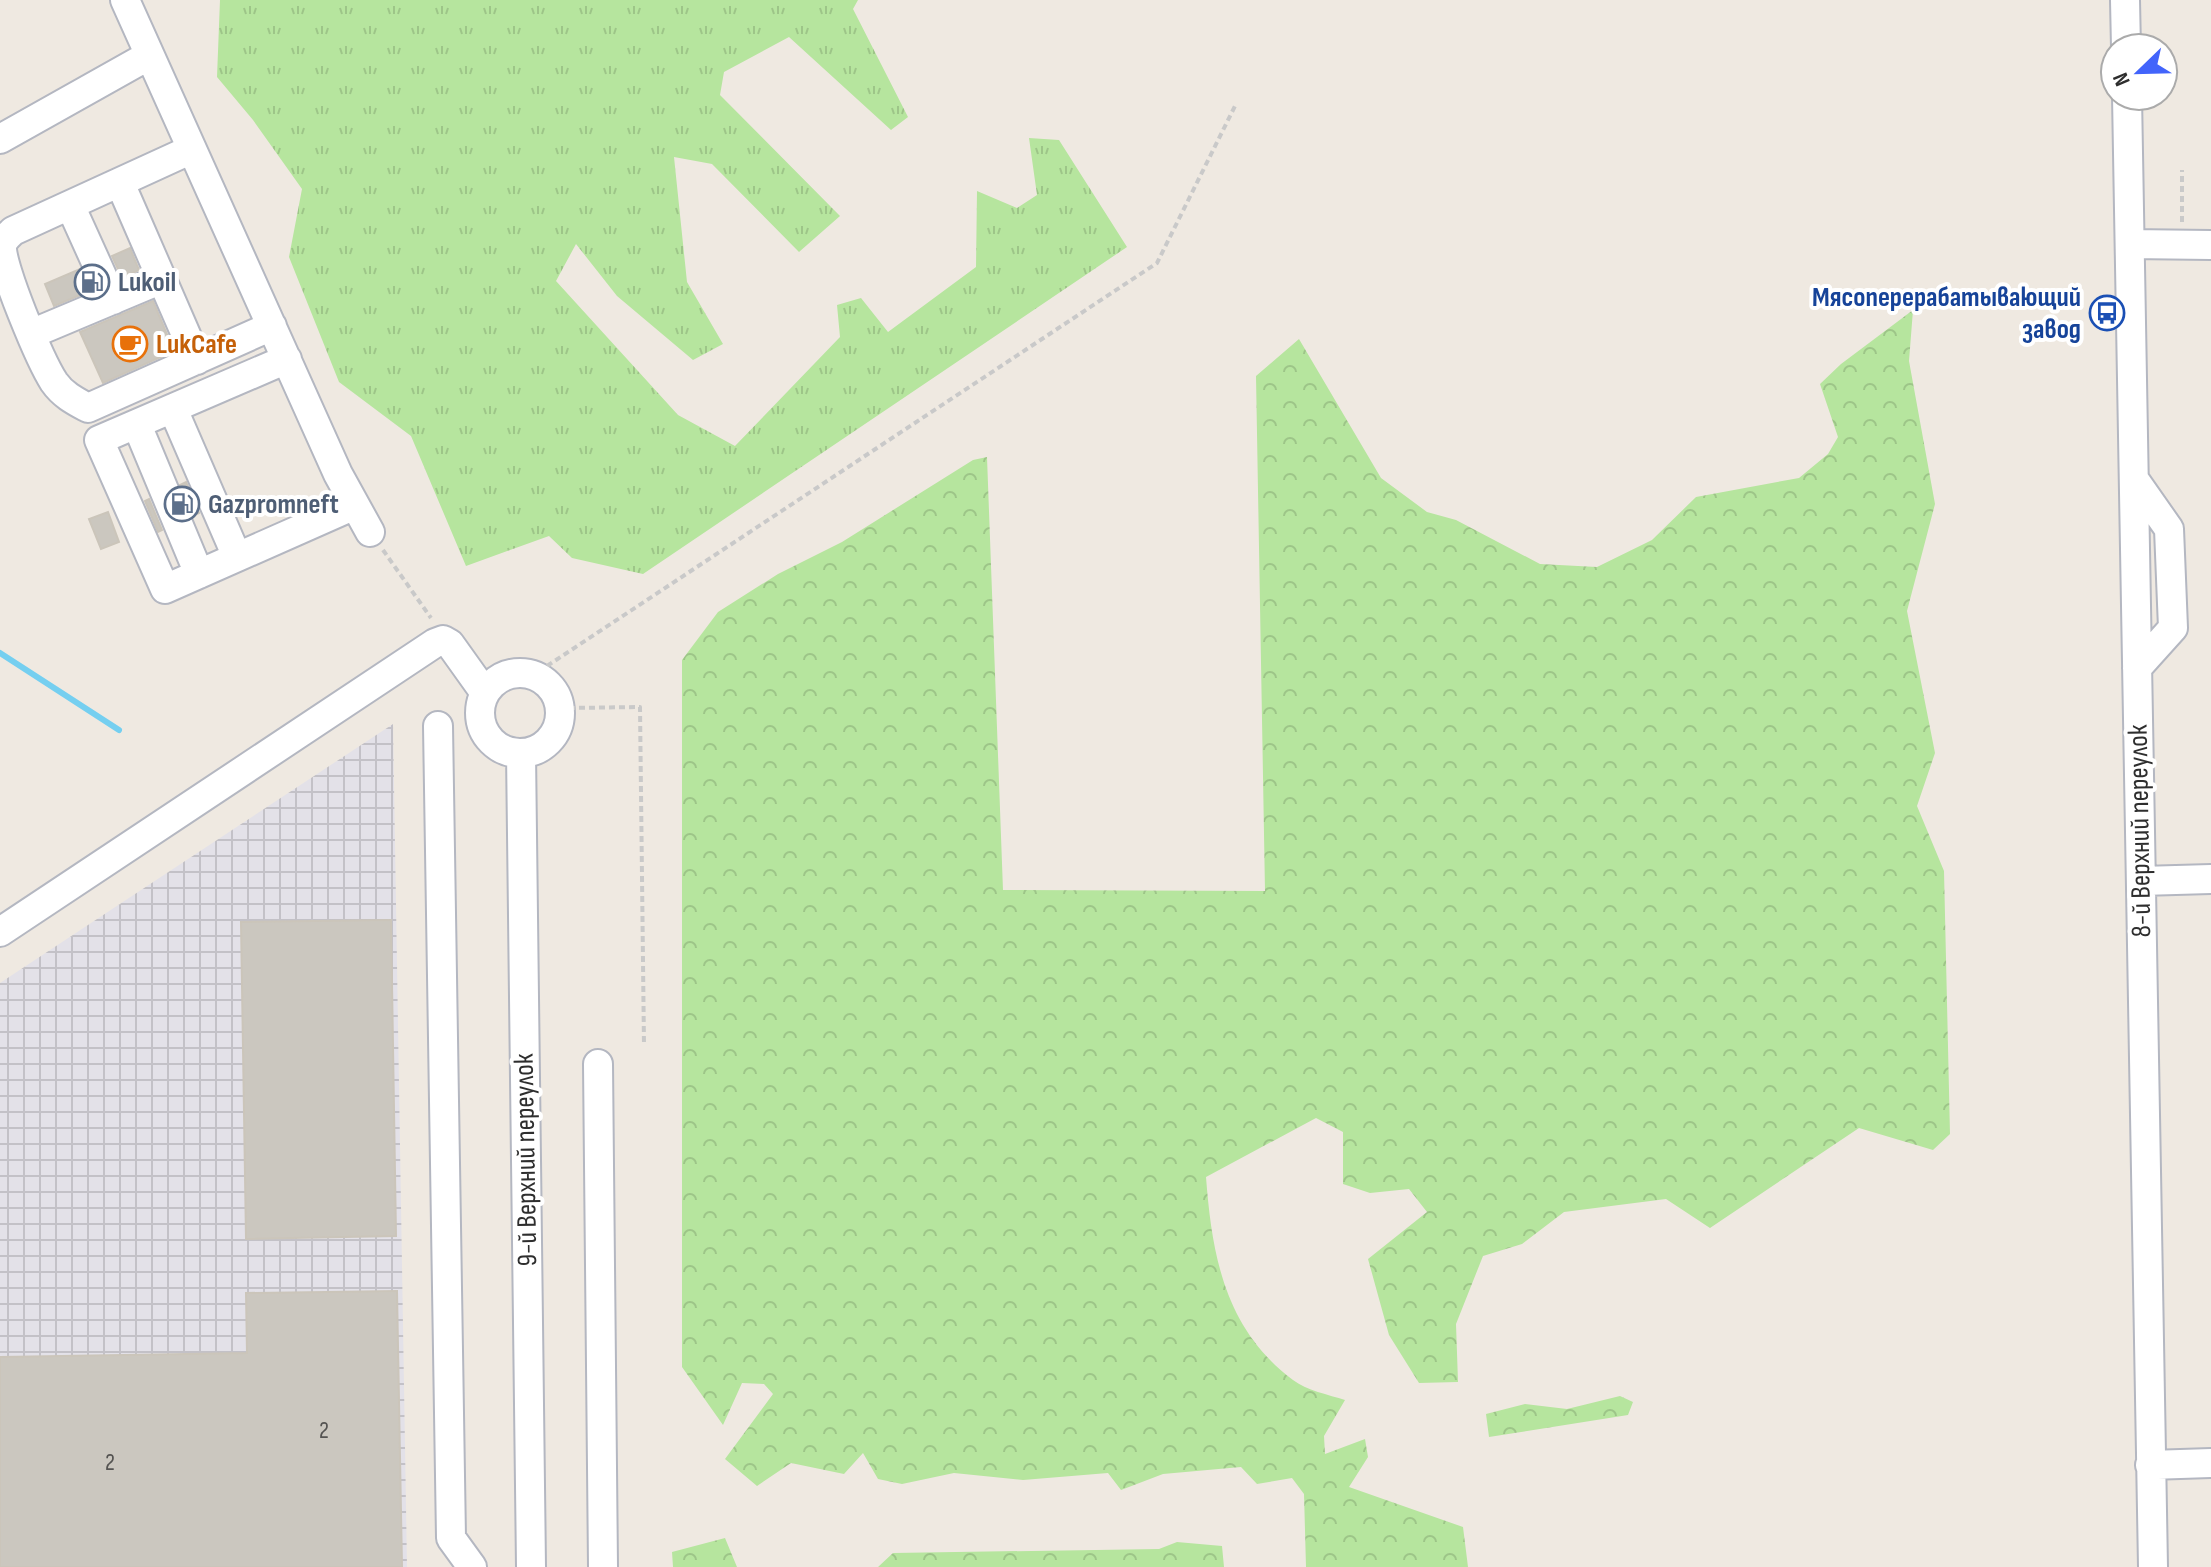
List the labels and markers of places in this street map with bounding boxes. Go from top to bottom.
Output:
fuel station icon: Lukoil [73,263,111,301]
place label: Lukoil [118,266,176,299]
place label: Мясоперерабатывающий завод [1812,281,2081,346]
bus stop icon: Мясоперерабатывающий завод [2088,294,2126,332]
cafe icon: LukCafe [111,325,149,363]
place label: LukCafe [156,328,237,361]
fuel station icon: Gazpromneft [163,485,201,523]
place label: Gazpromneft [208,488,339,521]

